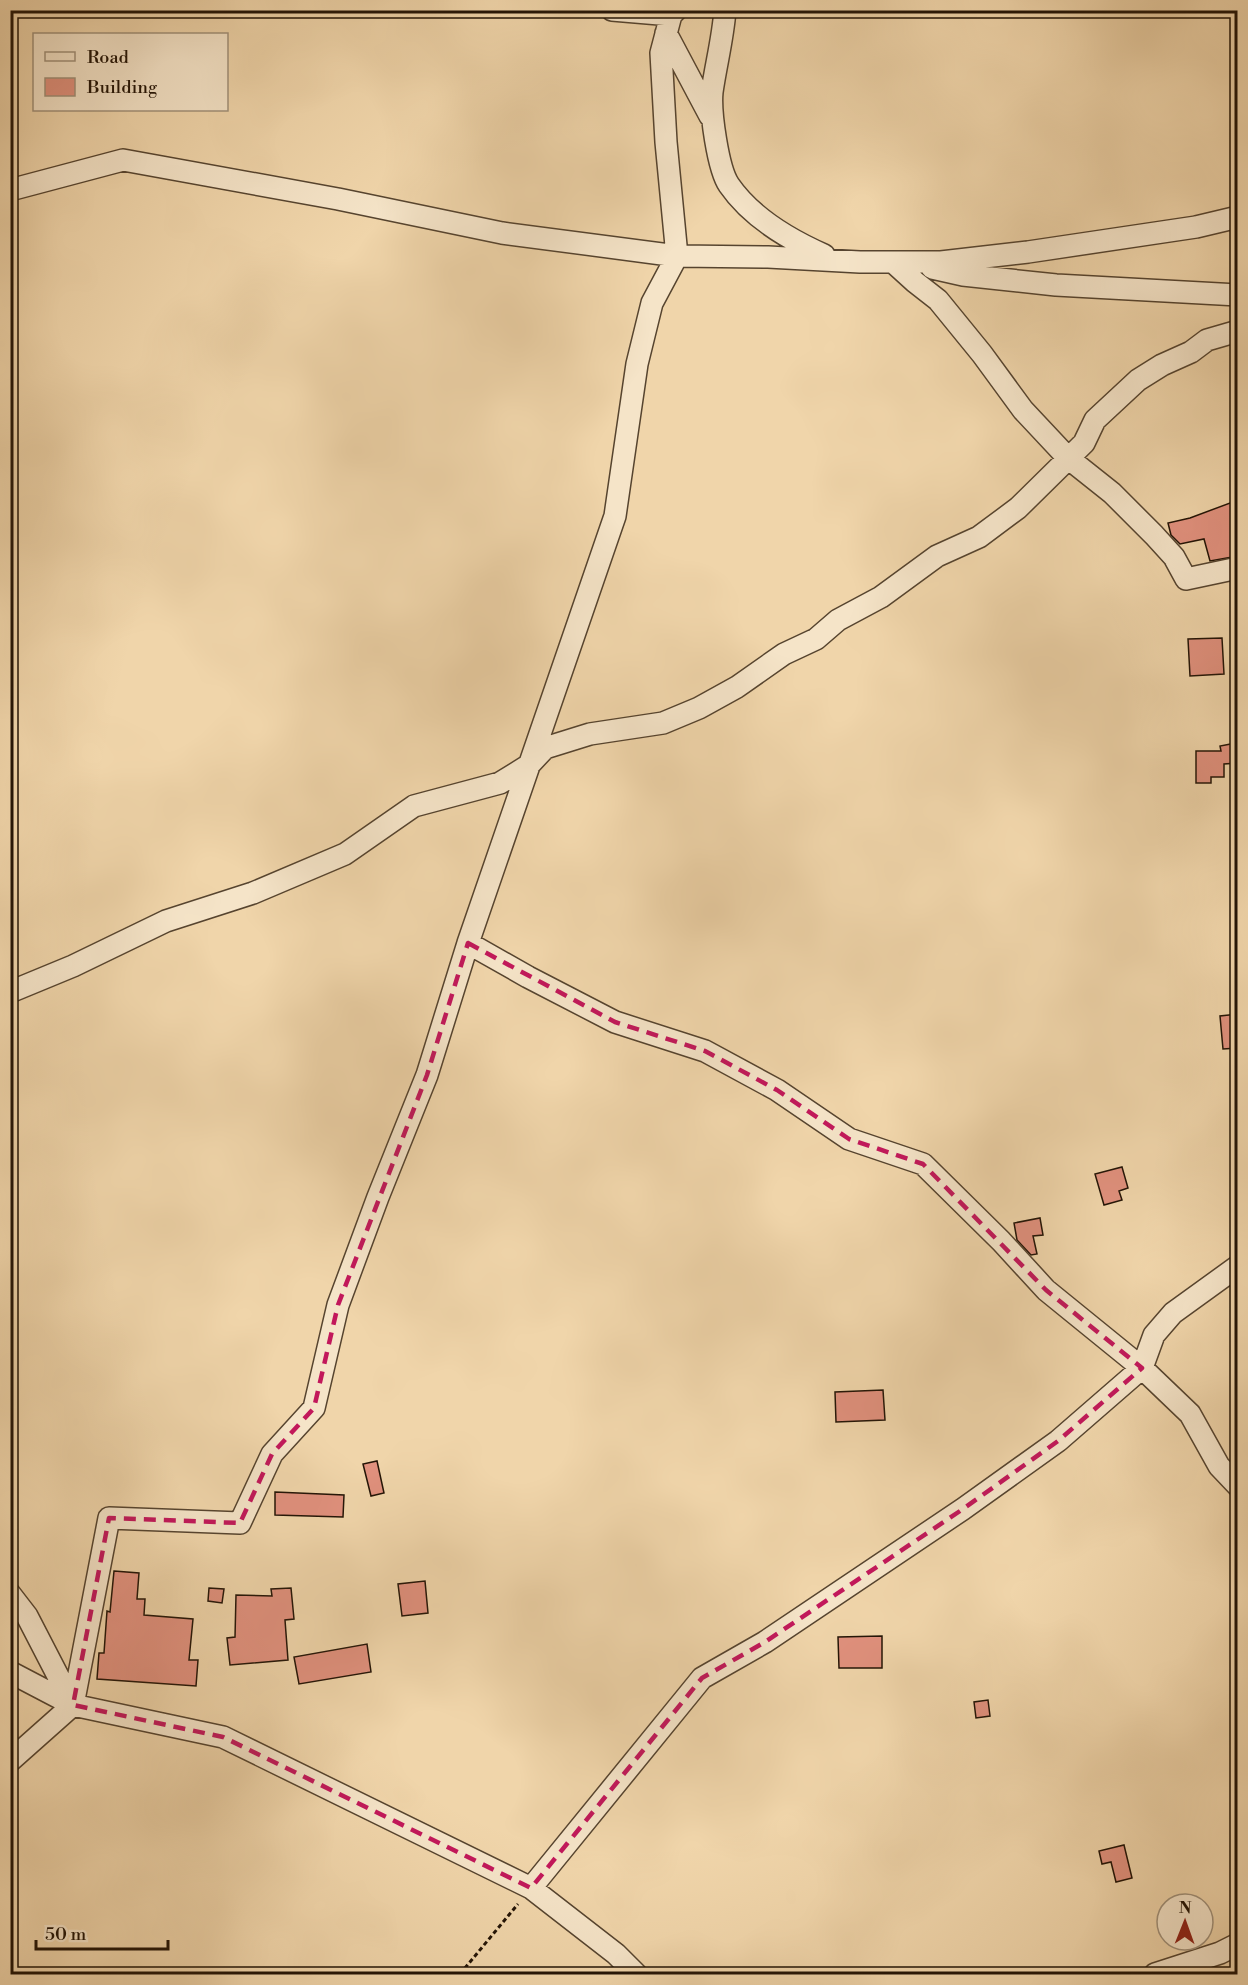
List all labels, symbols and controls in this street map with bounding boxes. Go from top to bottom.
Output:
legend [33,33,228,111]
text: Road [87,46,130,69]
text: Building [86,76,158,99]
north arrow [1155,1892,1215,1952]
text: N [1179,1898,1192,1918]
scale bar [36,1913,168,1951]
text: 50 m [45,1923,87,1946]

